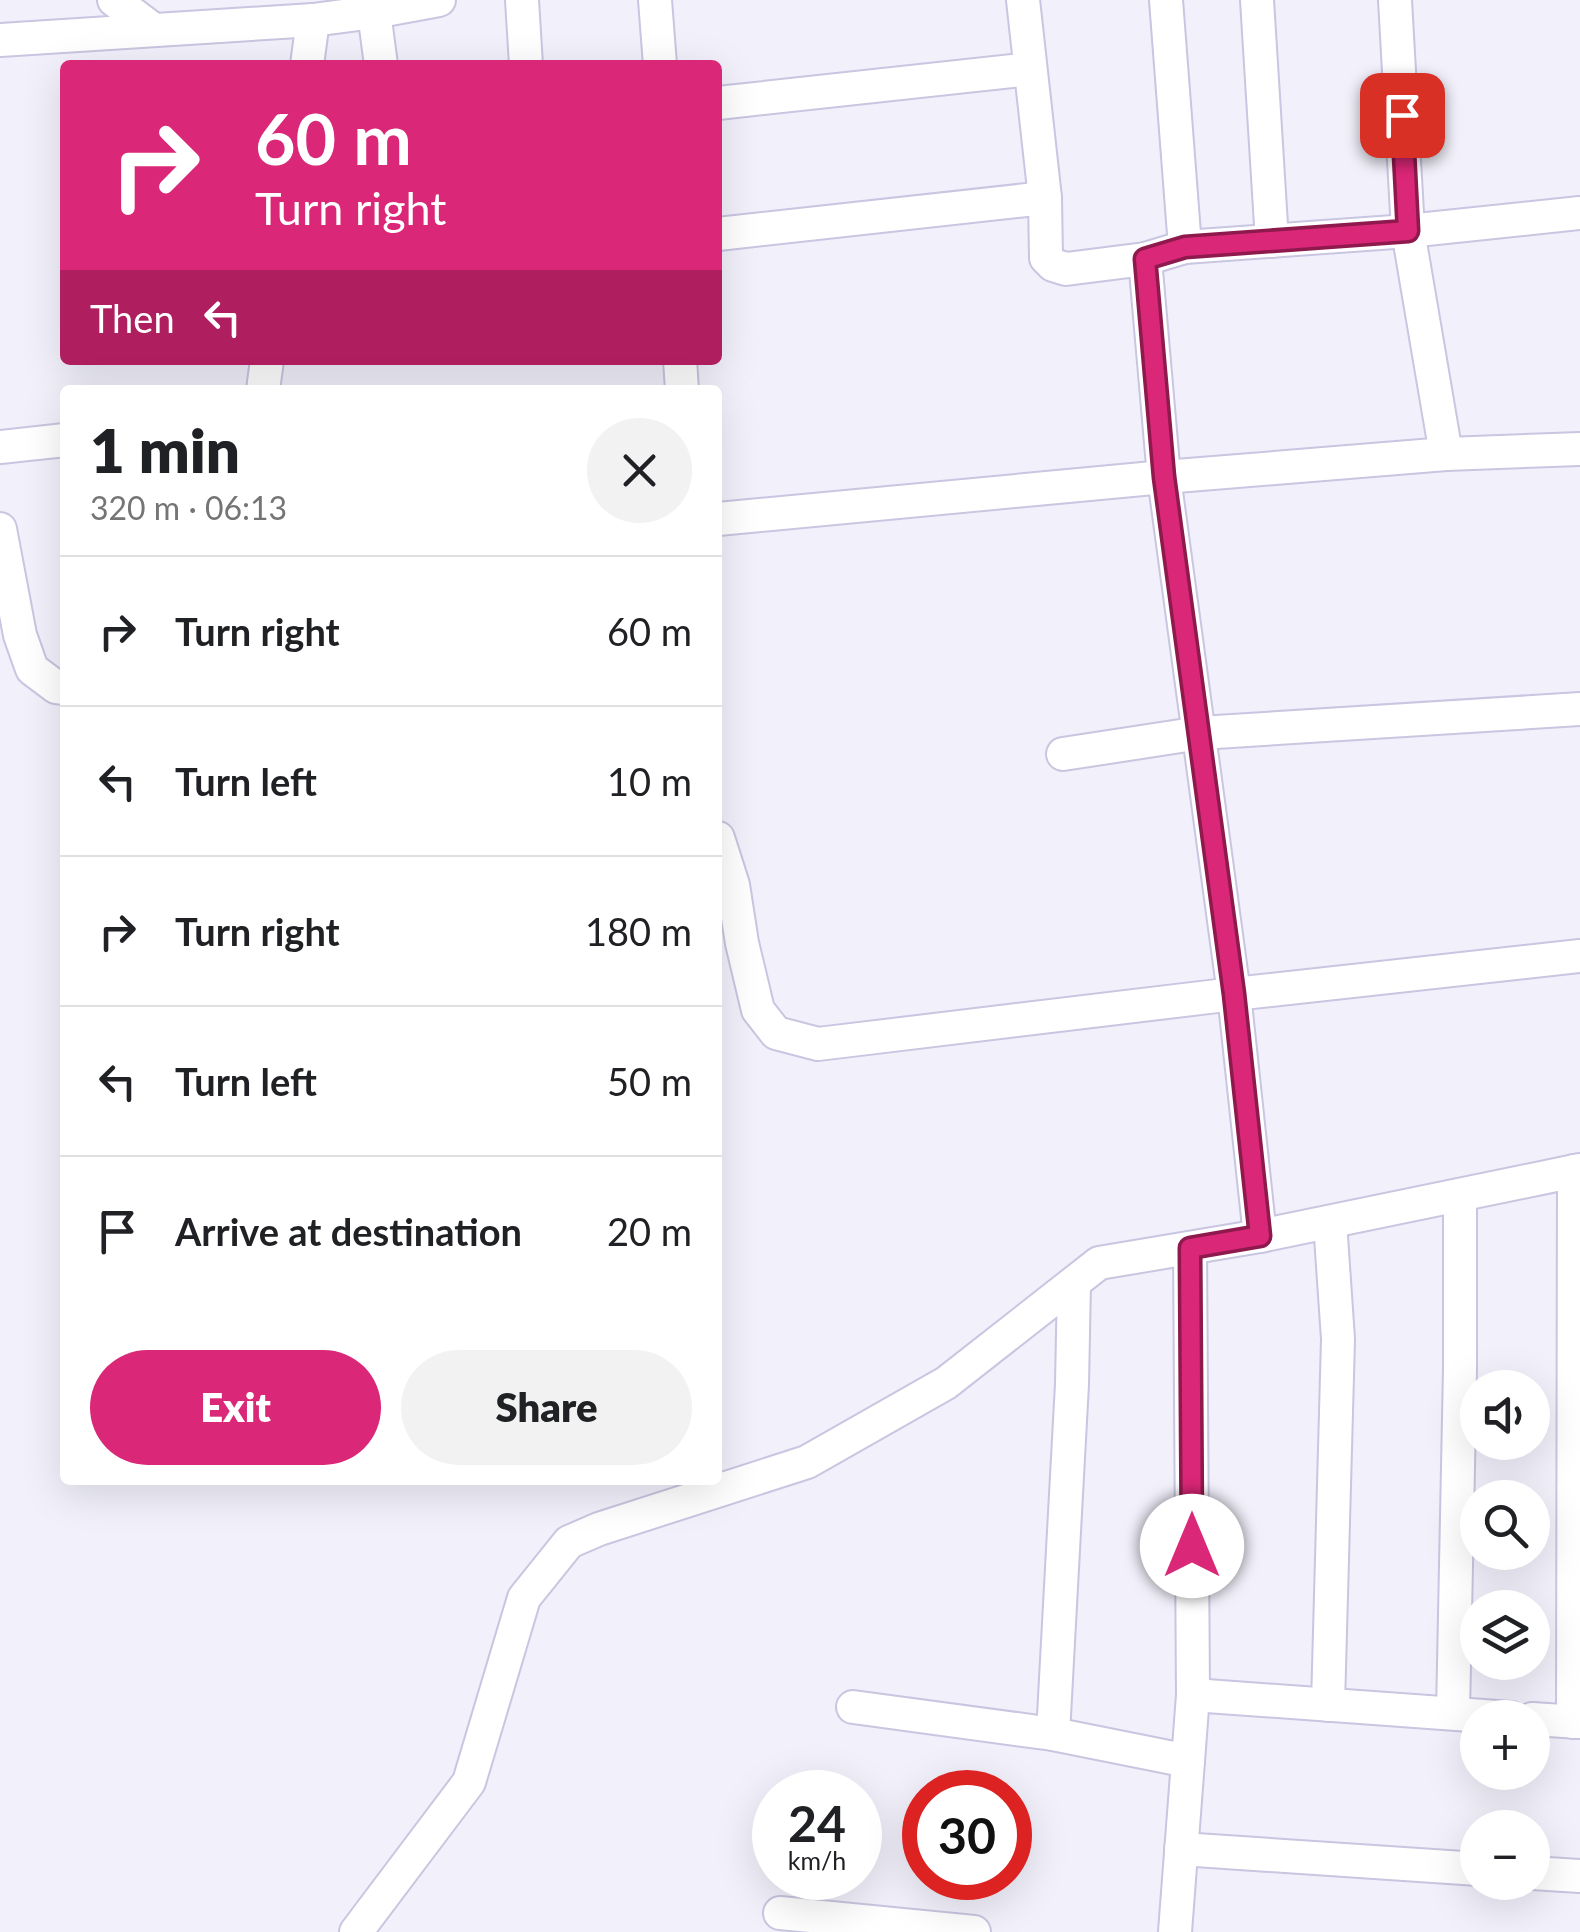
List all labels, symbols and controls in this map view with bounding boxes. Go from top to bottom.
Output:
pin [1360,73,1445,158]
icon: arrive [1375,88,1430,143]
text: 60 m [255,96,412,180]
icon: right [90,100,220,230]
text: Turn right [255,181,446,235]
icon: left [195,290,250,345]
text: Then [90,295,175,341]
text: 1 min [90,414,240,486]
button: close [587,418,692,523]
text: 320 m · 06:13 [90,488,287,527]
icon: right [90,604,145,659]
text: Turn right [175,608,340,654]
text: 60 m [607,608,692,654]
icon: left [90,754,145,809]
text: Turn left [175,758,317,804]
text: 10 m [607,758,692,804]
icon: right [90,904,145,959]
text: Turn right [175,908,340,954]
text: 180 m [585,908,692,954]
icon: left [90,1054,145,1109]
text: Turn left [175,1058,317,1104]
text: 50 m [607,1058,692,1104]
icon: arrive [90,1204,145,1259]
text: Arrive at destination [175,1208,522,1254]
text: 20 m [607,1208,692,1254]
button: Exit [90,1350,381,1465]
button: Share [401,1350,692,1465]
map controls [1460,1370,1550,1900]
button: sound [1460,1370,1550,1460]
button: search [1460,1480,1550,1570]
position arrow [1140,1494,1244,1598]
button: layers [1460,1590,1550,1680]
button: + [1460,1700,1550,1790]
speed limit sign: 30 [902,1770,1032,1900]
text: 24 [788,1793,846,1853]
button: − [1460,1810,1550,1900]
text: km/h [788,1845,846,1875]

